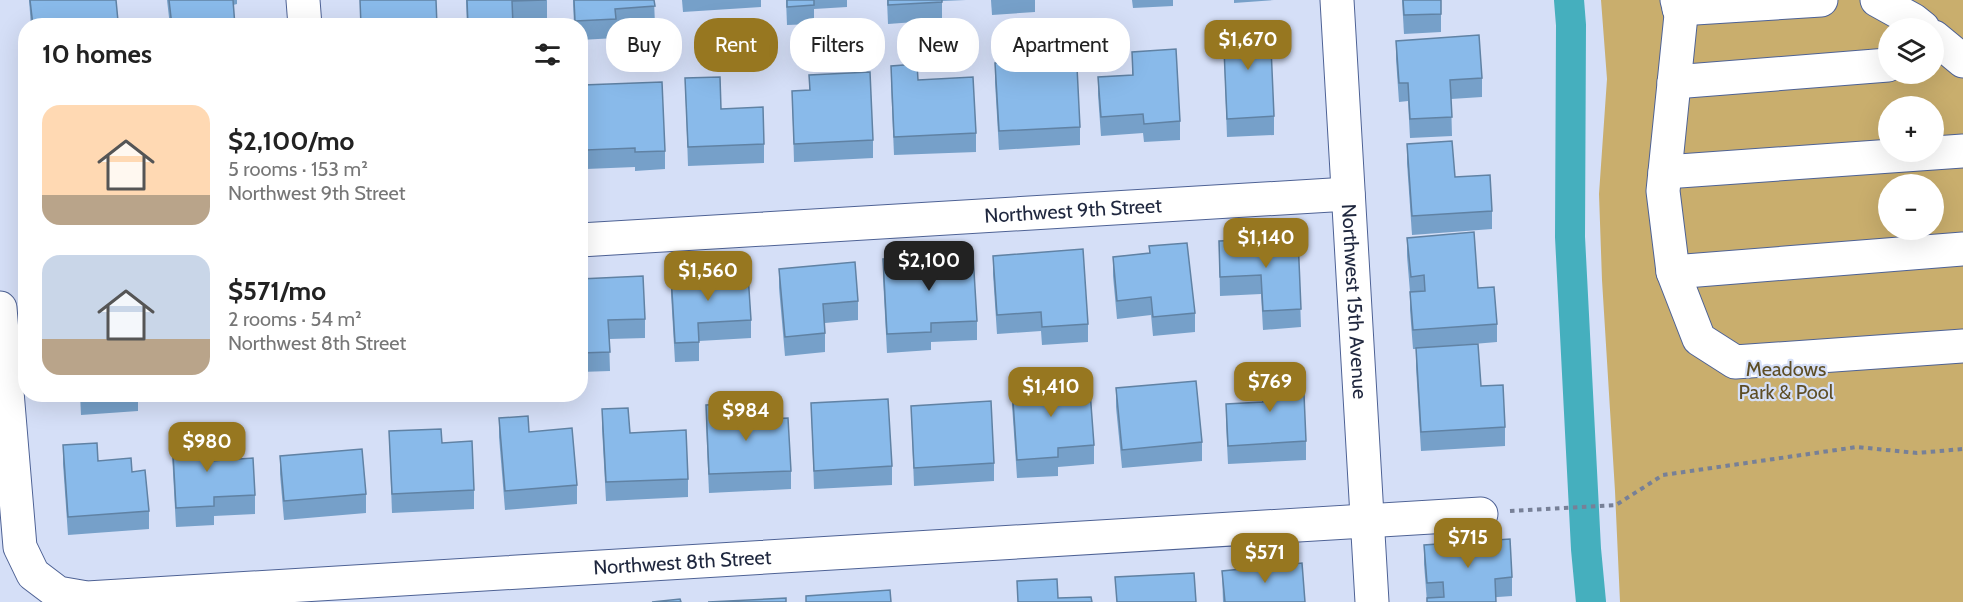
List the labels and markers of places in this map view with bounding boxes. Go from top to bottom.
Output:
pin: $1,670 [1199,20,1297,71]
pin: $1,140 [1217,218,1315,269]
pin: $2,100 [880,241,978,292]
pin: $1,560 [659,251,757,302]
pin: $769 [1234,362,1306,413]
pin: $1,410 [1002,367,1100,418]
pin: $984 [710,391,782,442]
pin: $980 [171,422,243,473]
pin: $715 [1432,518,1504,569]
pin: $571 [1229,533,1301,584]

